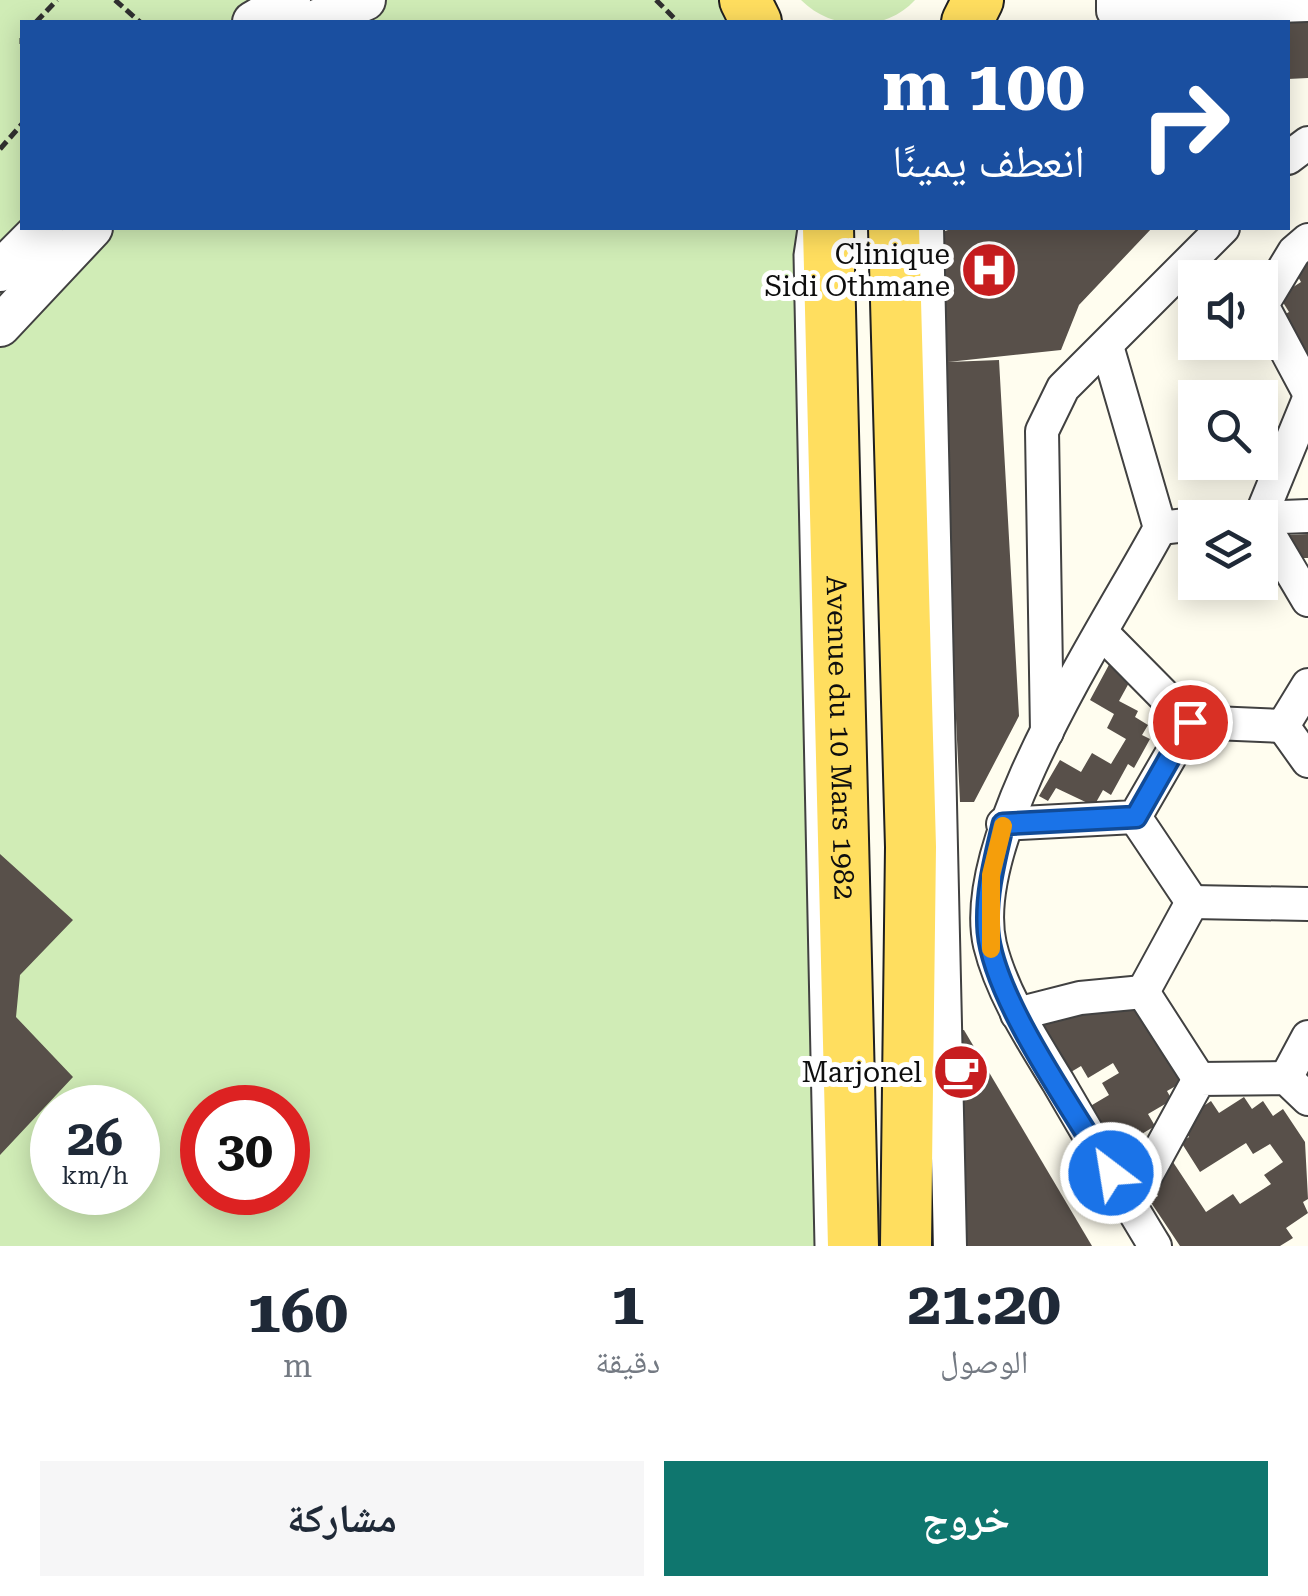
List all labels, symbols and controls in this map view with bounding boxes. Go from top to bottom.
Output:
text: 100 m [882,45,1085,127]
icon: right [1120,60,1250,190]
text: انعطف يمينًا [892,135,1085,188]
place label: Clinique Sidi Othmane [765,238,950,303]
hospital icon: Clinique Sidi Othmane [959,240,1019,300]
map controls [1178,260,1278,600]
button: sound [1178,260,1278,360]
button: search [1178,380,1278,480]
button: layers [1178,500,1278,600]
street label: Avenue du 10 Mars 1982 [820,575,861,901]
pin [1148,680,1233,765]
icon: arrive [1163,695,1218,750]
cafe icon: Marjonel [931,1042,991,1102]
place label: Marjonel [801,1056,922,1089]
speed limit sign: 30 [180,1085,310,1215]
text: 26 [67,1109,123,1167]
position arrow [1059,1121,1163,1225]
text: km/h [62,1161,128,1190]
text: 1 [611,1268,645,1339]
text: 21:20 [908,1268,1061,1339]
text: 160 [247,1276,348,1347]
text: دقيقة [595,1343,660,1381]
text: الوصول [940,1343,1028,1381]
text: m [283,1347,312,1385]
button: مشاركة [40,1461,644,1576]
button: خروج [664,1461,1268,1576]

